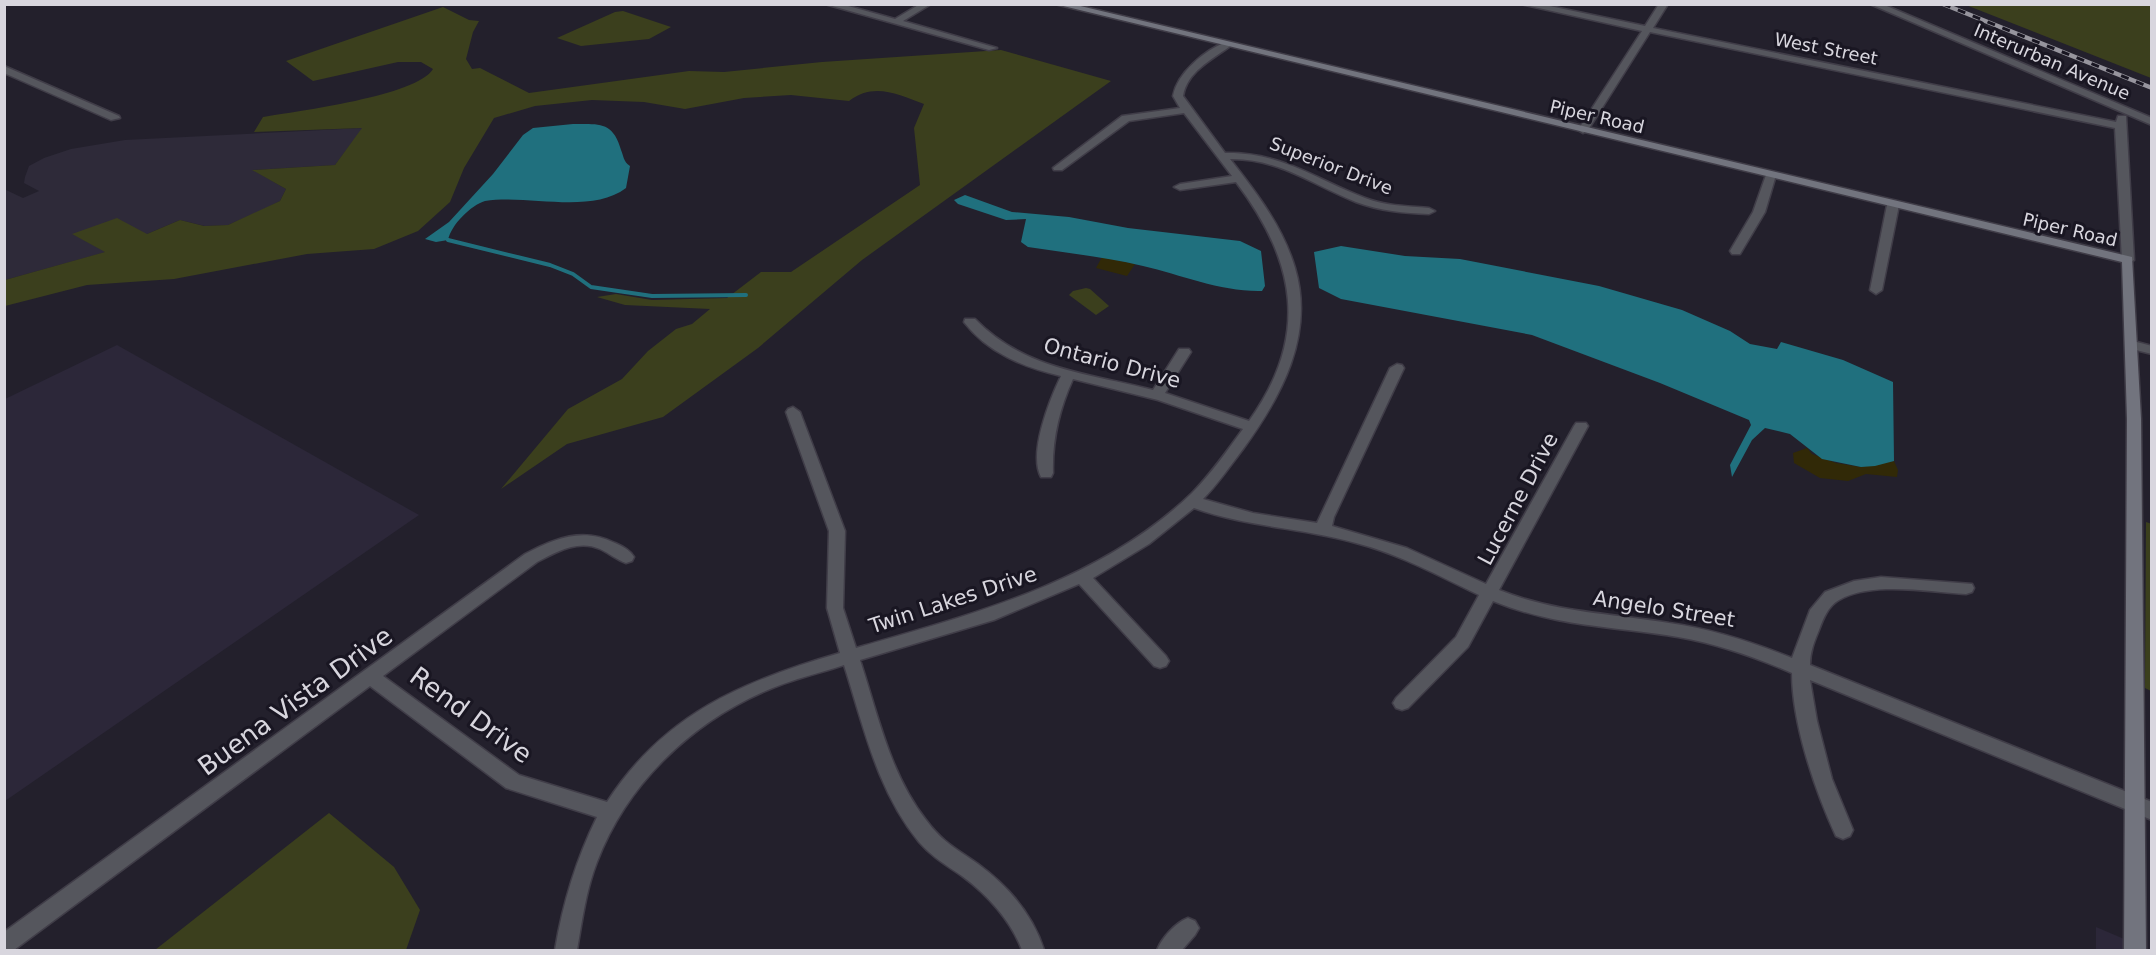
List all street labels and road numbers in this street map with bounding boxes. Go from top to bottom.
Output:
street label: Interurban Avenue [1971,19,2133,104]
street label: West Street [1773,28,1879,69]
street label: Piper Road [1548,95,1646,138]
street label: Superior Drive [1267,132,1396,199]
street label: Piper Road [2021,208,2119,251]
street label: Ontario Drive [1041,333,1183,393]
street label: Lucerne Drive [1473,429,1563,569]
street label: Twin Lakes Drive [865,562,1040,639]
street label: Angelo Street [1591,586,1737,632]
street label: Buena Vista Drive [192,620,398,782]
street label: Rend Drive [404,661,538,769]

